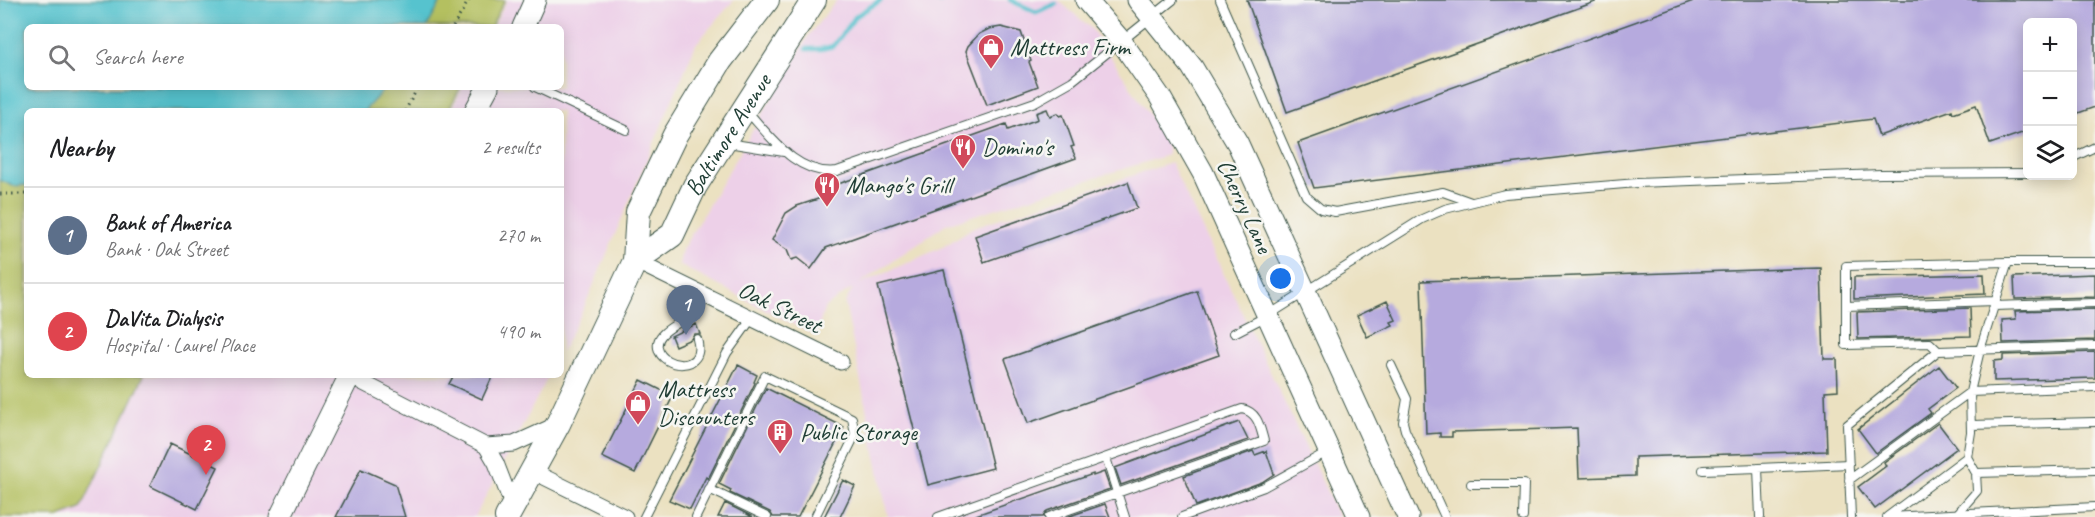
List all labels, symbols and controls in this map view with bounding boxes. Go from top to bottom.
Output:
map controls [2023,18,2077,180]
button: + [2023,18,2077,72]
search box [24,24,564,90]
shop icon: Mattress Firm [976,32,1006,70]
place label: Mattress Firm [1010,32,1132,62]
icon: search [45,41,78,74]
text: Search here [93,43,183,71]
street label: Baltimore Avenue [678,66,779,200]
button: − [2023,72,2077,126]
button: layers [2023,126,2077,180]
text: Nearby [48,131,113,164]
restaurant icon: Domino's [948,132,978,170]
place label: Domino's [982,132,1056,162]
text: 2 results [481,135,540,160]
street label: Cherry Lane [1210,154,1281,260]
restaurant icon: Mango's Grill [812,170,842,208]
place label: Mango's Grill [846,170,955,200]
text: Bank of America [105,209,231,237]
text: 1 [63,223,72,248]
text: 270 m [497,223,540,248]
text: Bank · Oak Street [105,237,228,262]
your location [1266,264,1295,293]
street label: Oak Street [734,274,828,341]
pin: 1 [666,286,706,335]
text: DaVita Dialysis [105,305,222,333]
text: 2 [63,319,72,344]
text: 490 m [497,319,540,344]
text: Hospital · Laurel Place [105,333,255,358]
place label: Mattress Discounters [658,374,756,432]
shop icon: Mattress Discounters [623,388,653,426]
building icon: Public Storage [765,417,795,455]
place label: Public Storage [800,417,919,447]
pin: 2 [186,426,226,475]

